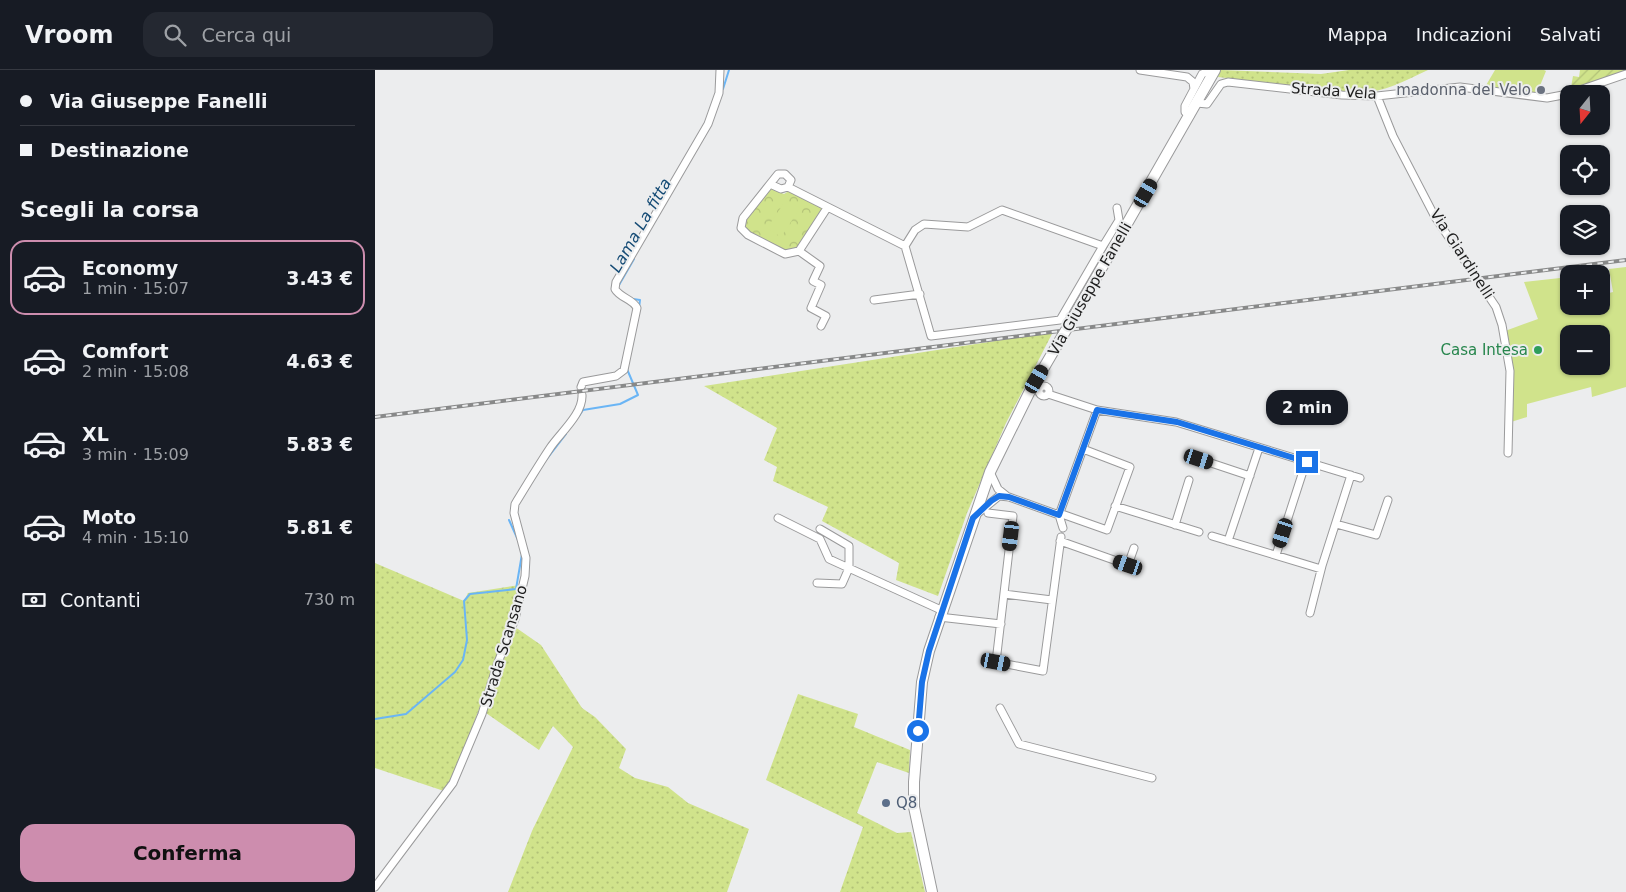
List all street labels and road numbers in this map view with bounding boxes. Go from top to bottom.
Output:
street label: Strada Vela [1291,79,1377,103]
street label: Via Giardinelli [1426,206,1498,302]
street label: Via Giuseppe Fanelli [1044,219,1136,359]
street label: Strada Scansano [477,583,531,709]

